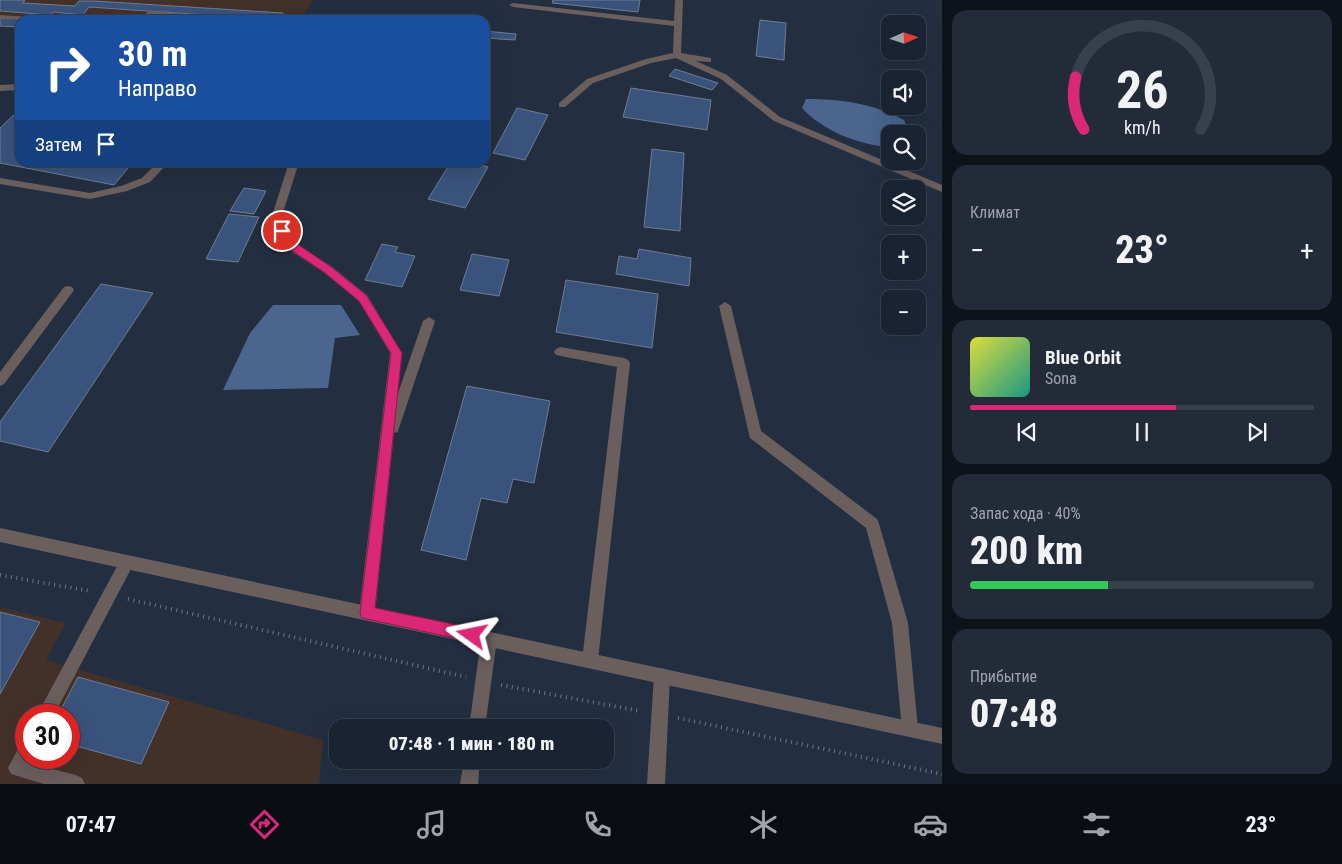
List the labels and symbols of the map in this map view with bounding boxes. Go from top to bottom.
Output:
north arrow [881,15,926,60]
pin [261,210,303,252]
position arrow [445,608,497,660]
speed limit sign: 30 [15,704,80,769]

